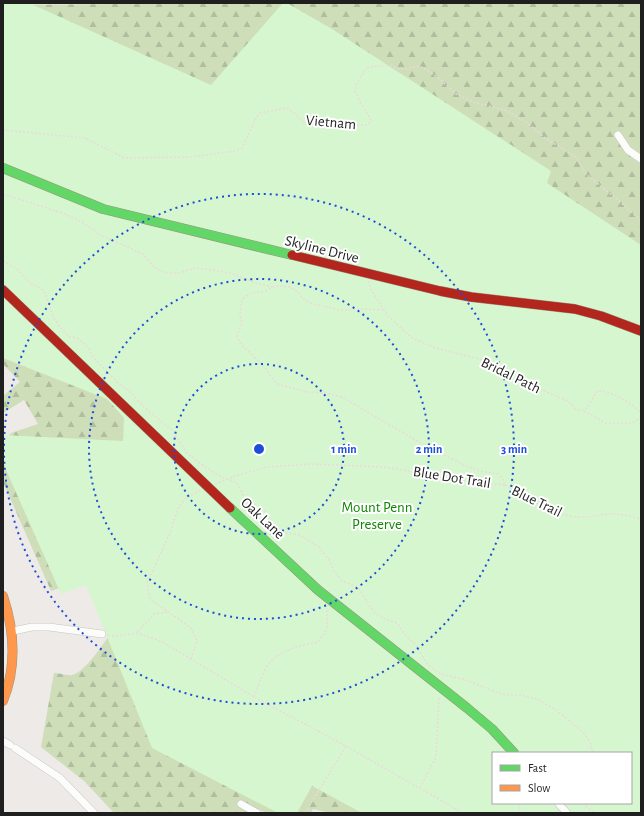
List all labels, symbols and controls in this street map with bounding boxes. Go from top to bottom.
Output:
street label: Vietnam [305,113,357,132]
street label: Skyline Drive [283,233,361,266]
street label: Bridal Path [479,355,543,396]
centre of rings [252,442,266,456]
text: 1 min [331,443,357,455]
text: 2 min [416,443,442,455]
text: 3 min [501,443,527,455]
street label: Blue Dot Trail [412,464,492,491]
street label: Blue Trail [509,483,564,520]
street label: Oak Lane [238,495,287,542]
park label: Mount Penn Preserve [342,500,412,532]
legend [492,752,632,804]
text: Fast [528,762,547,774]
text: Slow [528,782,550,794]

